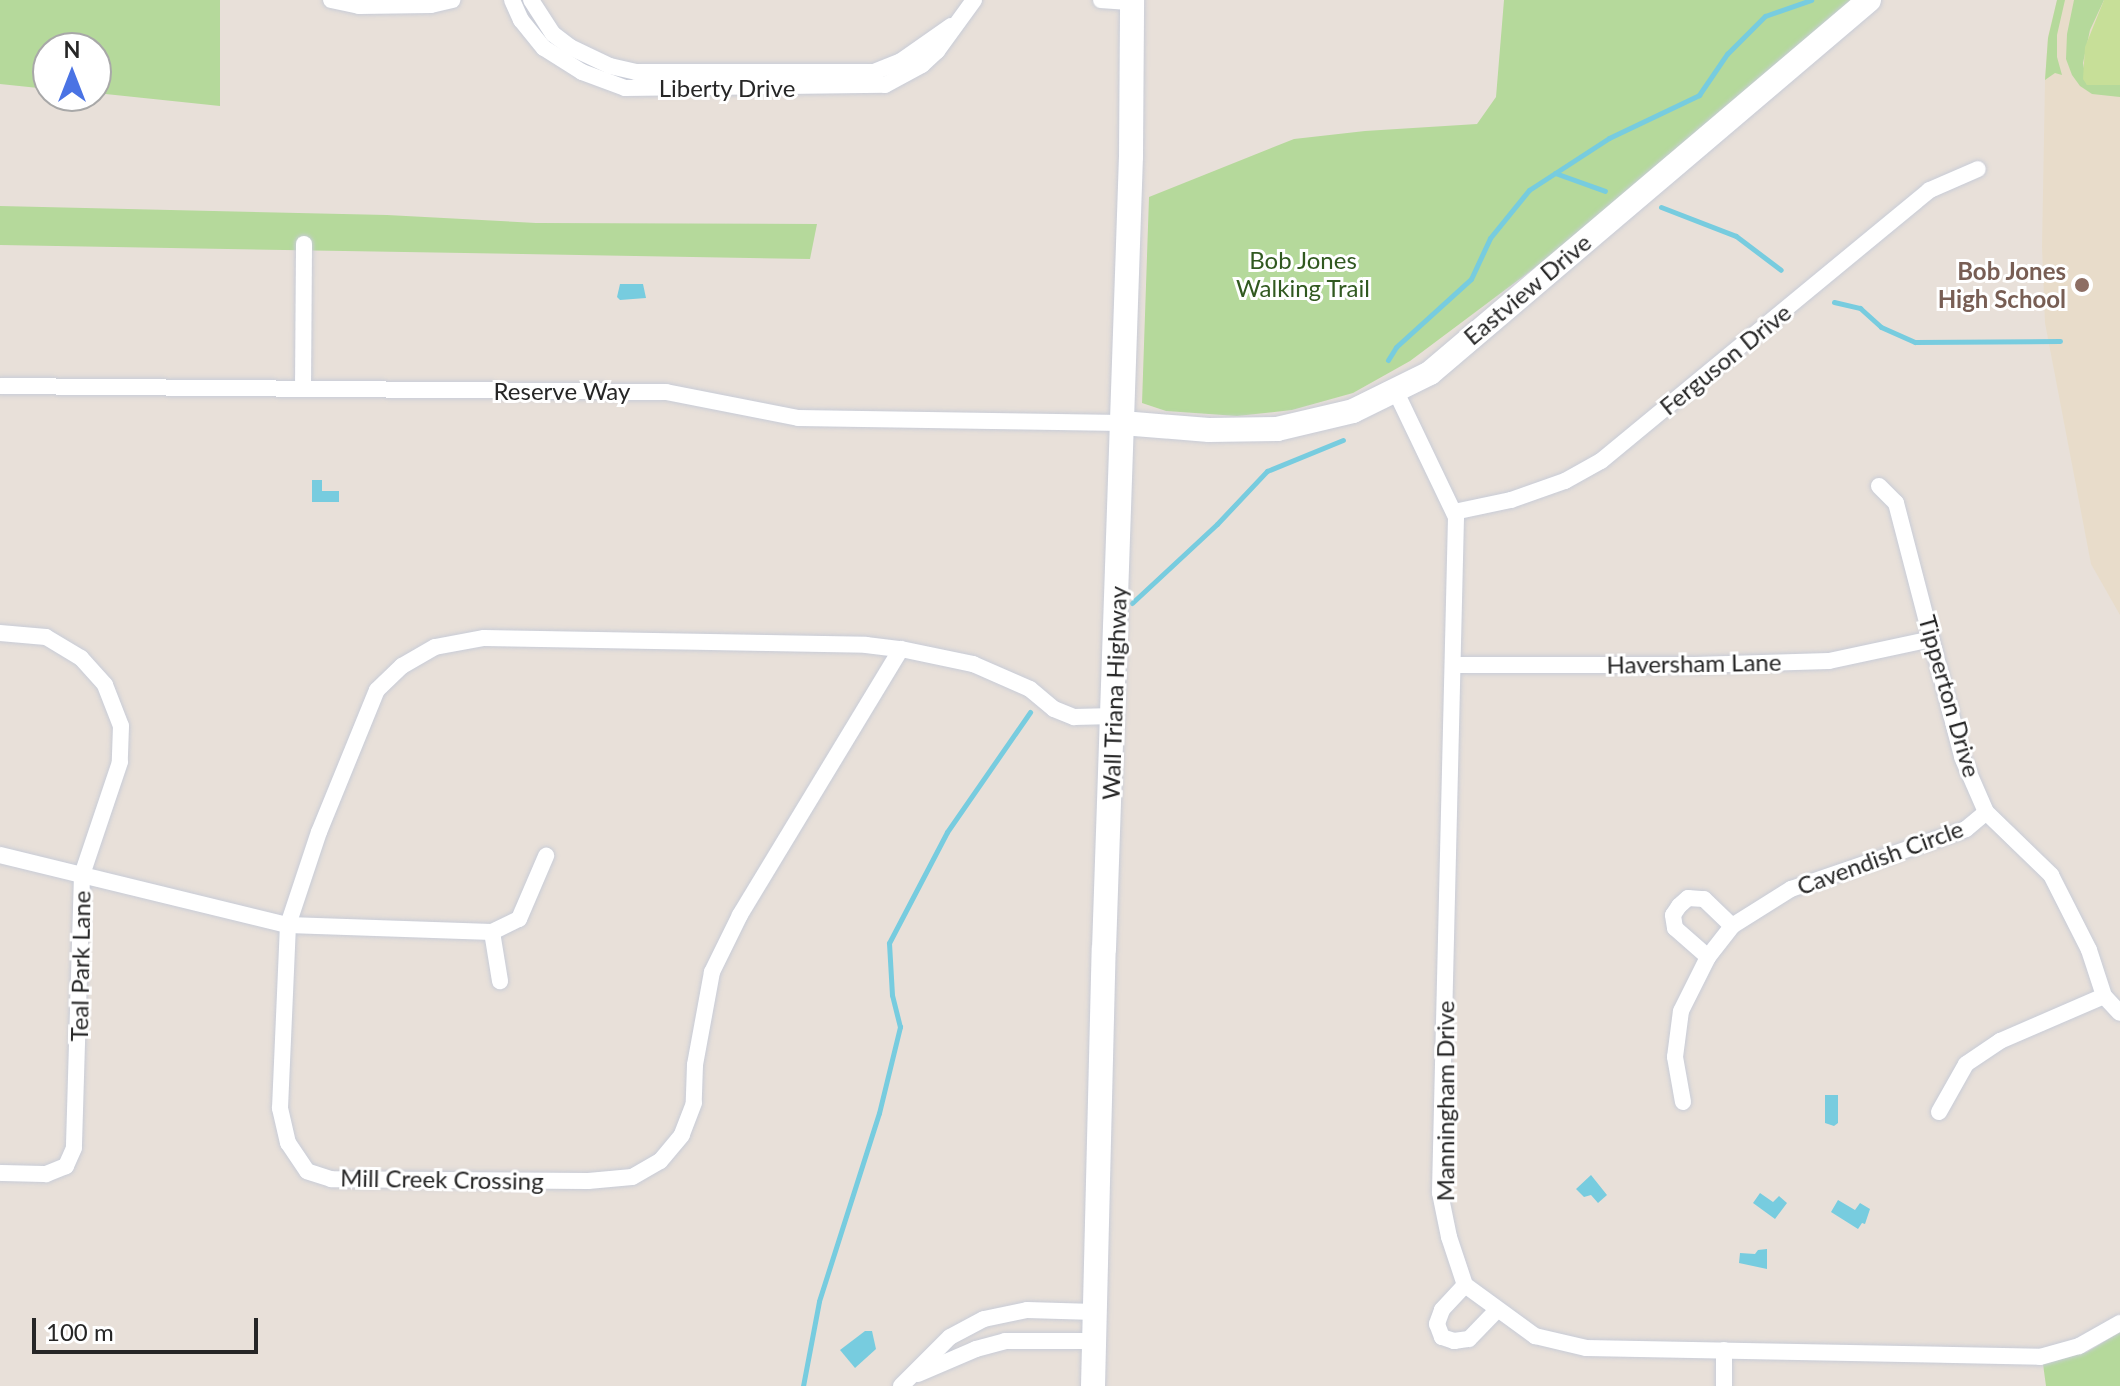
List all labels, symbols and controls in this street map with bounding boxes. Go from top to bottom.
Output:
north arrow [32,32,112,112]
text: N [64,36,80,63]
street label: Liberty Drive [658,74,796,102]
street label: Eastview Drive [1457,227,1597,351]
park label: Bob Jones Walking Trail [1236,246,1370,302]
place label: Bob Jones High School [1938,257,2066,313]
marker: Bob Jones High School [2073,276,2091,294]
street label: Ferguson Drive [1654,297,1796,421]
street label: Reserve Way [493,377,631,405]
street label: Wall Triana Highway [1096,585,1132,801]
street label: Tipperton Drive [1913,612,1987,780]
street label: Haversham Lane [1606,647,1782,679]
street label: Cavendish Circle [1793,814,1967,900]
street label: Teal Park Lane [64,890,96,1042]
street label: Manningham Drive [1431,1001,1459,1201]
street label: Mill Creek Crossing [340,1163,544,1195]
scale bar [36,1302,262,1352]
text: 100 m [46,1317,114,1346]

